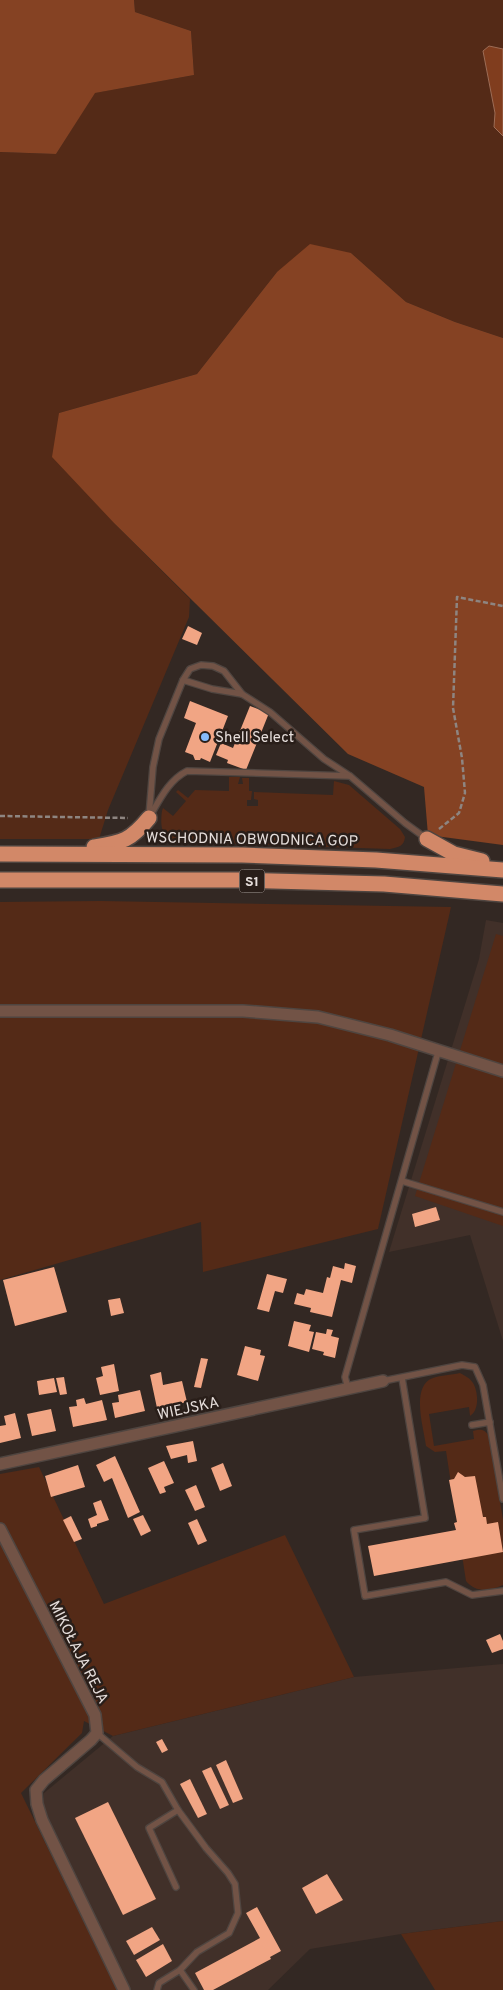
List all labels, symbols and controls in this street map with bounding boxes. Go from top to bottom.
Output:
place label: Shell Select [215,729,294,748]
marker: Shell Select [199,731,211,743]
street label: WSCHODNIA OBWODNICA GOP [146,829,358,852]
road number: S1 [240,869,264,892]
street label: WIEJSKA [156,1394,221,1425]
street label: MIKOŁAJA REJA [44,1598,112,1707]

